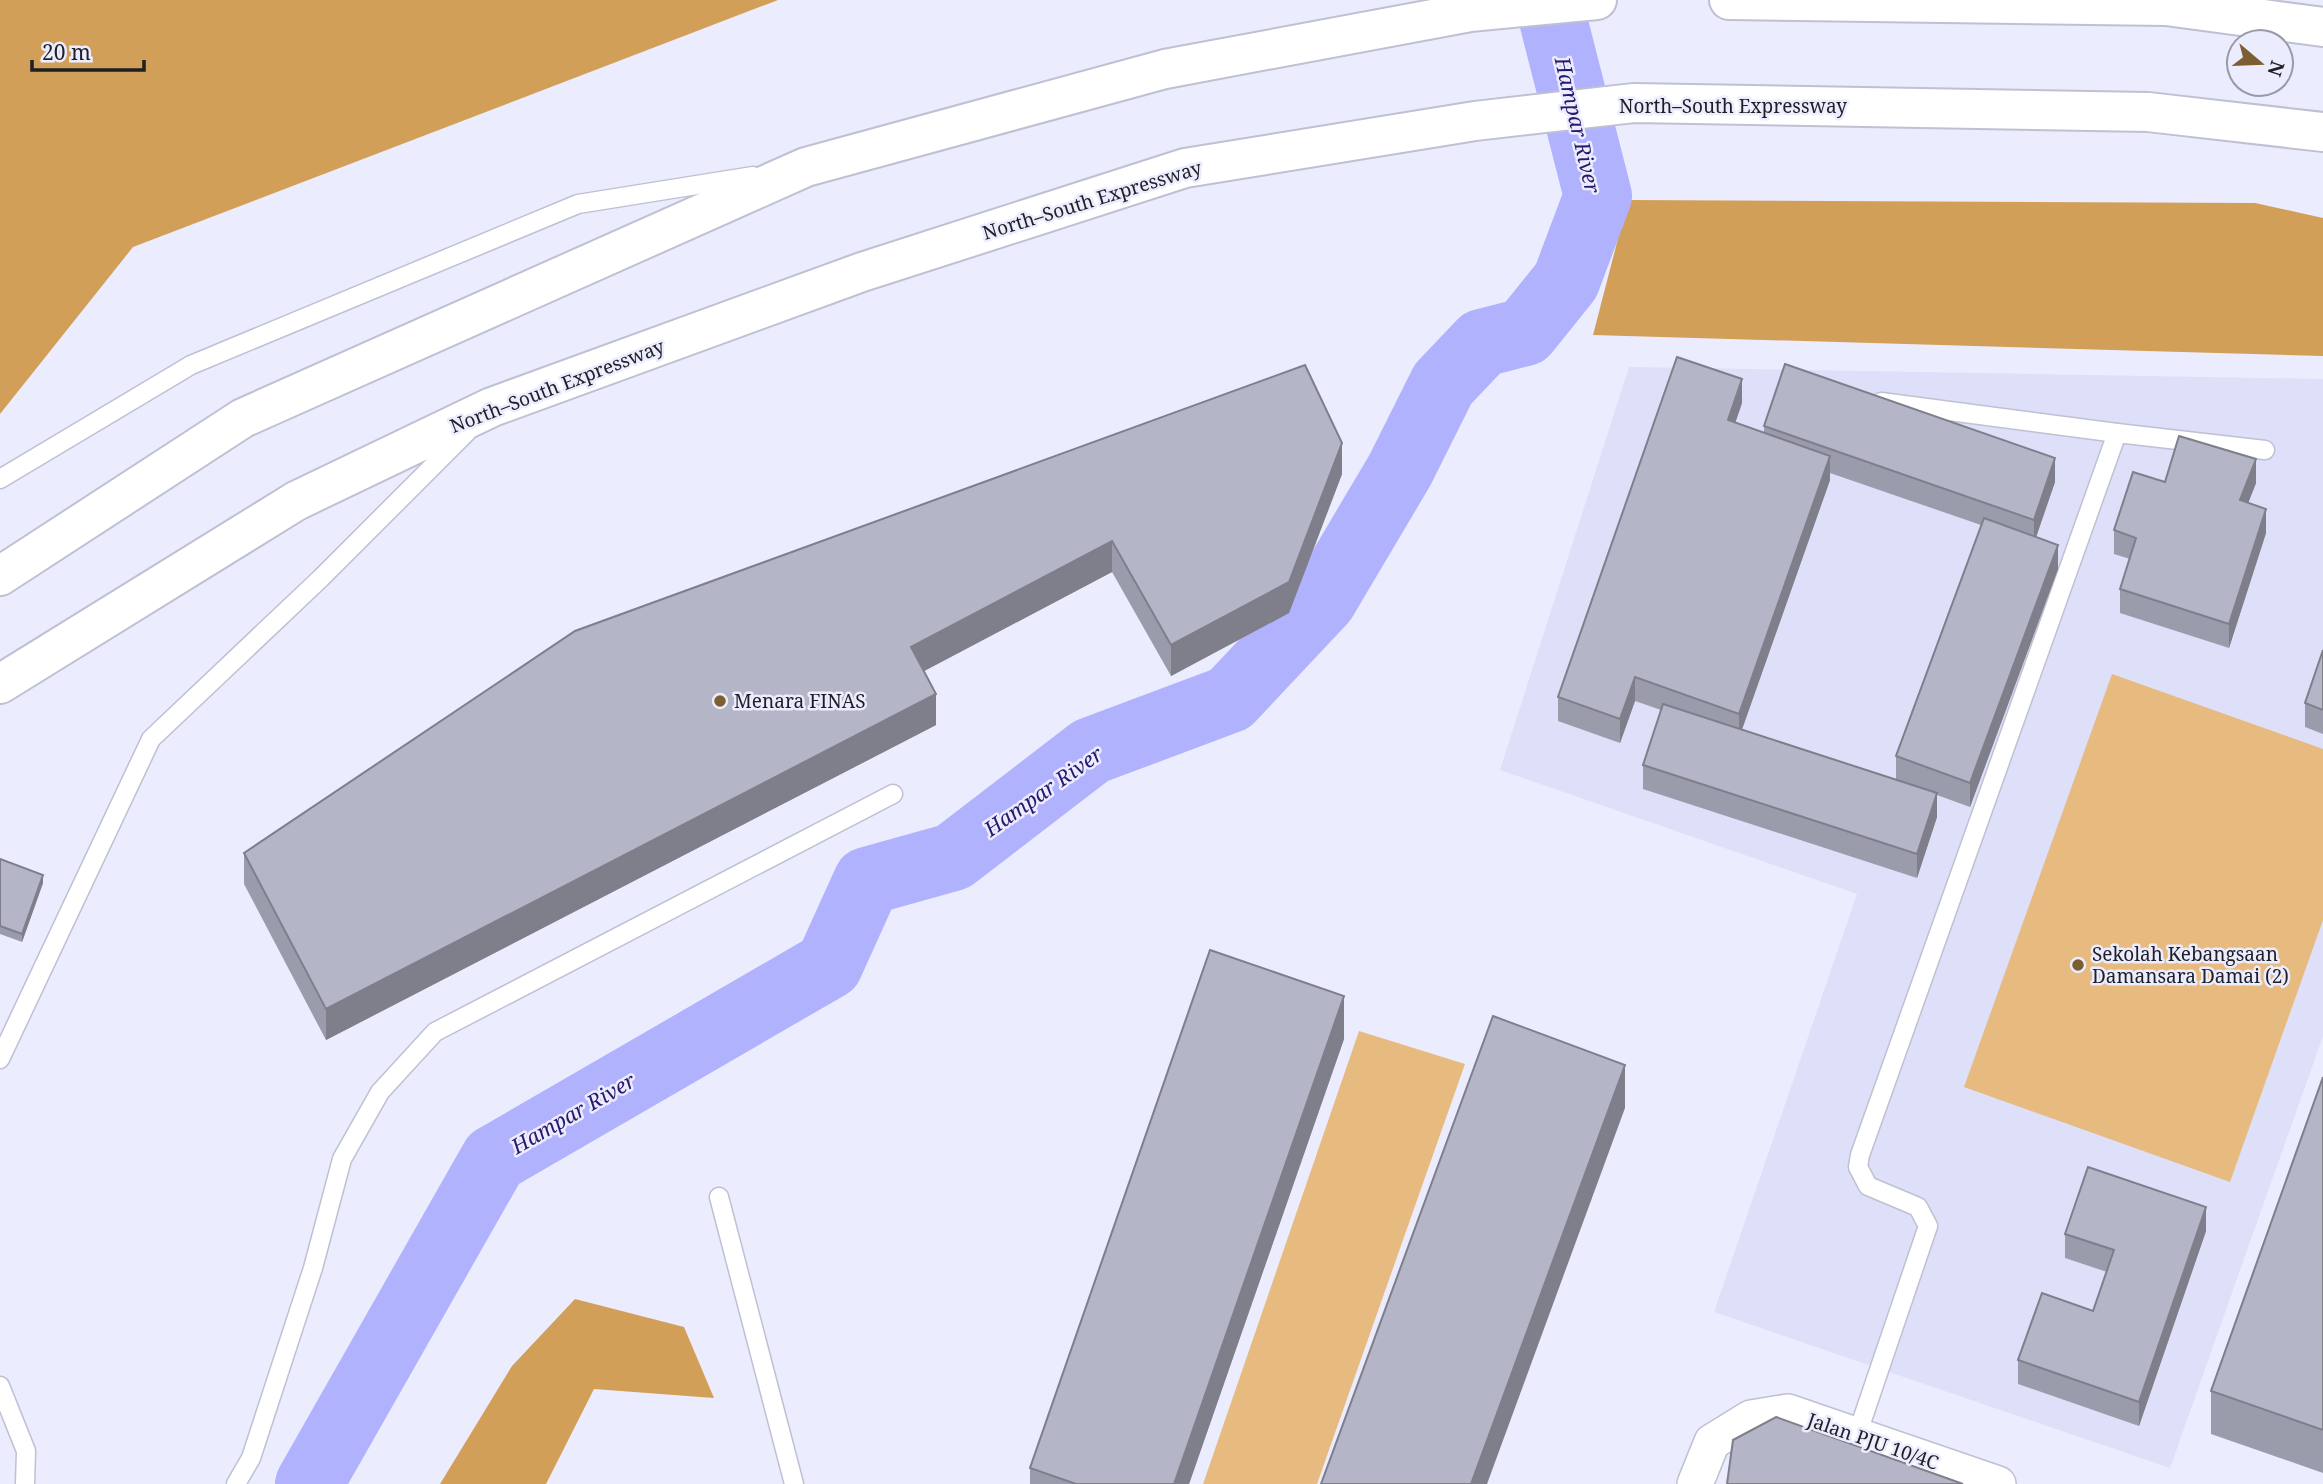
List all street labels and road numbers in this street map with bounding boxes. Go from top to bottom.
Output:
street label: North–South Expressway [1619,93,1847,119]
street label: North–South Expressway [979,154,1205,246]
street label: North–South Expressway [446,333,668,439]
street label: Jalan PJU 10/4C [1803,1406,1942,1476]

